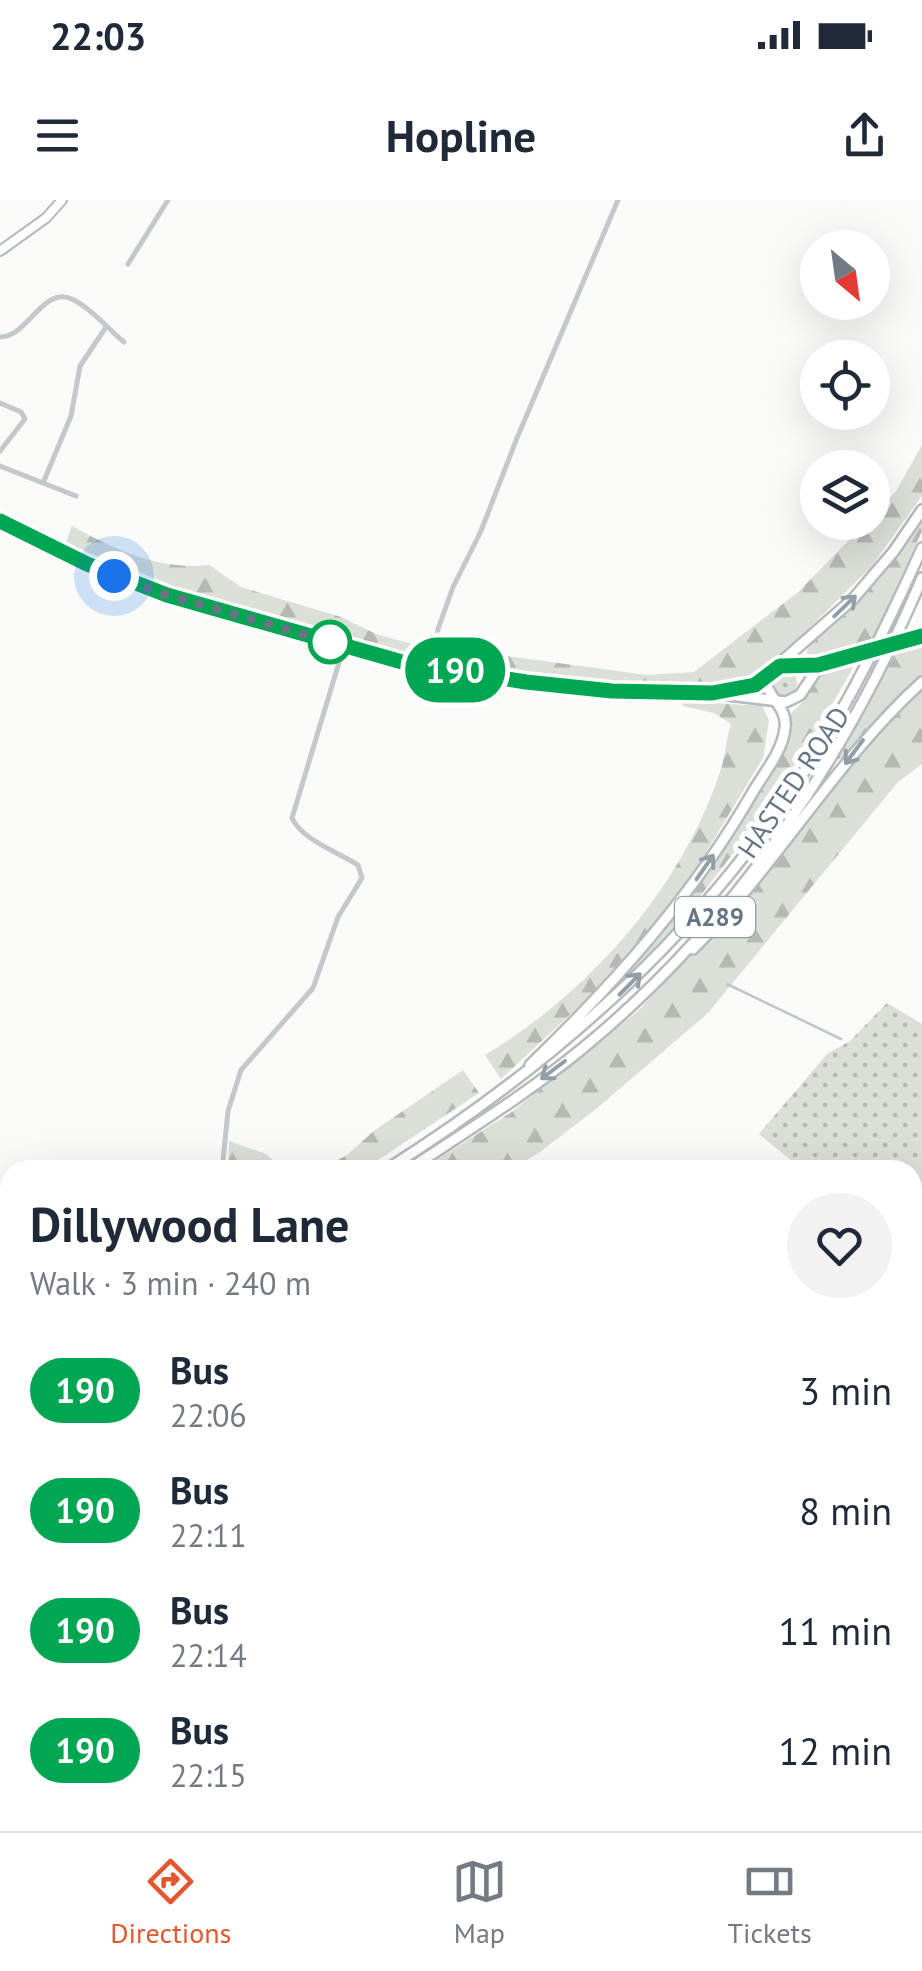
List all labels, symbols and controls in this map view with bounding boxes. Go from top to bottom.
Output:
text: 22:03 [50,11,146,60]
text: Hopline [386,106,536,164]
icon: menu [30,108,85,163]
icon: share [837,108,892,163]
north arrow [800,230,890,320]
map controls [800,230,890,540]
button: locate [800,340,890,430]
button: layers [800,450,890,540]
your location [89,551,139,601]
one-way arrow [833,594,857,618]
unlabelled marker [309,621,351,663]
line badge: 190 [398,638,512,702]
text: 190 [425,647,485,693]
street label: HASTED ROAD [729,699,857,865]
one-way arrow [844,738,865,765]
one-way arrow [695,854,716,882]
road number: A289 [675,897,755,937]
one-way arrow [617,972,641,996]
one-way arrow [540,1059,567,1080]
text: Dillywood Lane [30,1193,350,1255]
button: heart [787,1193,892,1298]
text: Walk · 3 min · 240 m [30,1262,311,1304]
text: Bus [170,1345,229,1394]
text: 3 min [799,1366,892,1415]
text: 190 [55,1367,115,1413]
text: 22:06 [170,1394,247,1436]
text: Bus [170,1465,229,1514]
text: 8 min [799,1486,892,1535]
text: 190 [55,1487,115,1533]
text: 22:11 [170,1514,247,1556]
text: Bus [170,1585,229,1634]
text: 11 min [779,1606,892,1655]
text: 190 [55,1607,115,1653]
text: 22:14 [170,1634,247,1676]
text: Bus [170,1705,229,1754]
text: 12 min [779,1726,892,1775]
text: 190 [55,1727,115,1773]
text: 22:15 [170,1754,247,1796]
tab: Directions [110,1854,231,1951]
tab: Map [452,1854,507,1951]
tab: Tickets [727,1854,812,1951]

